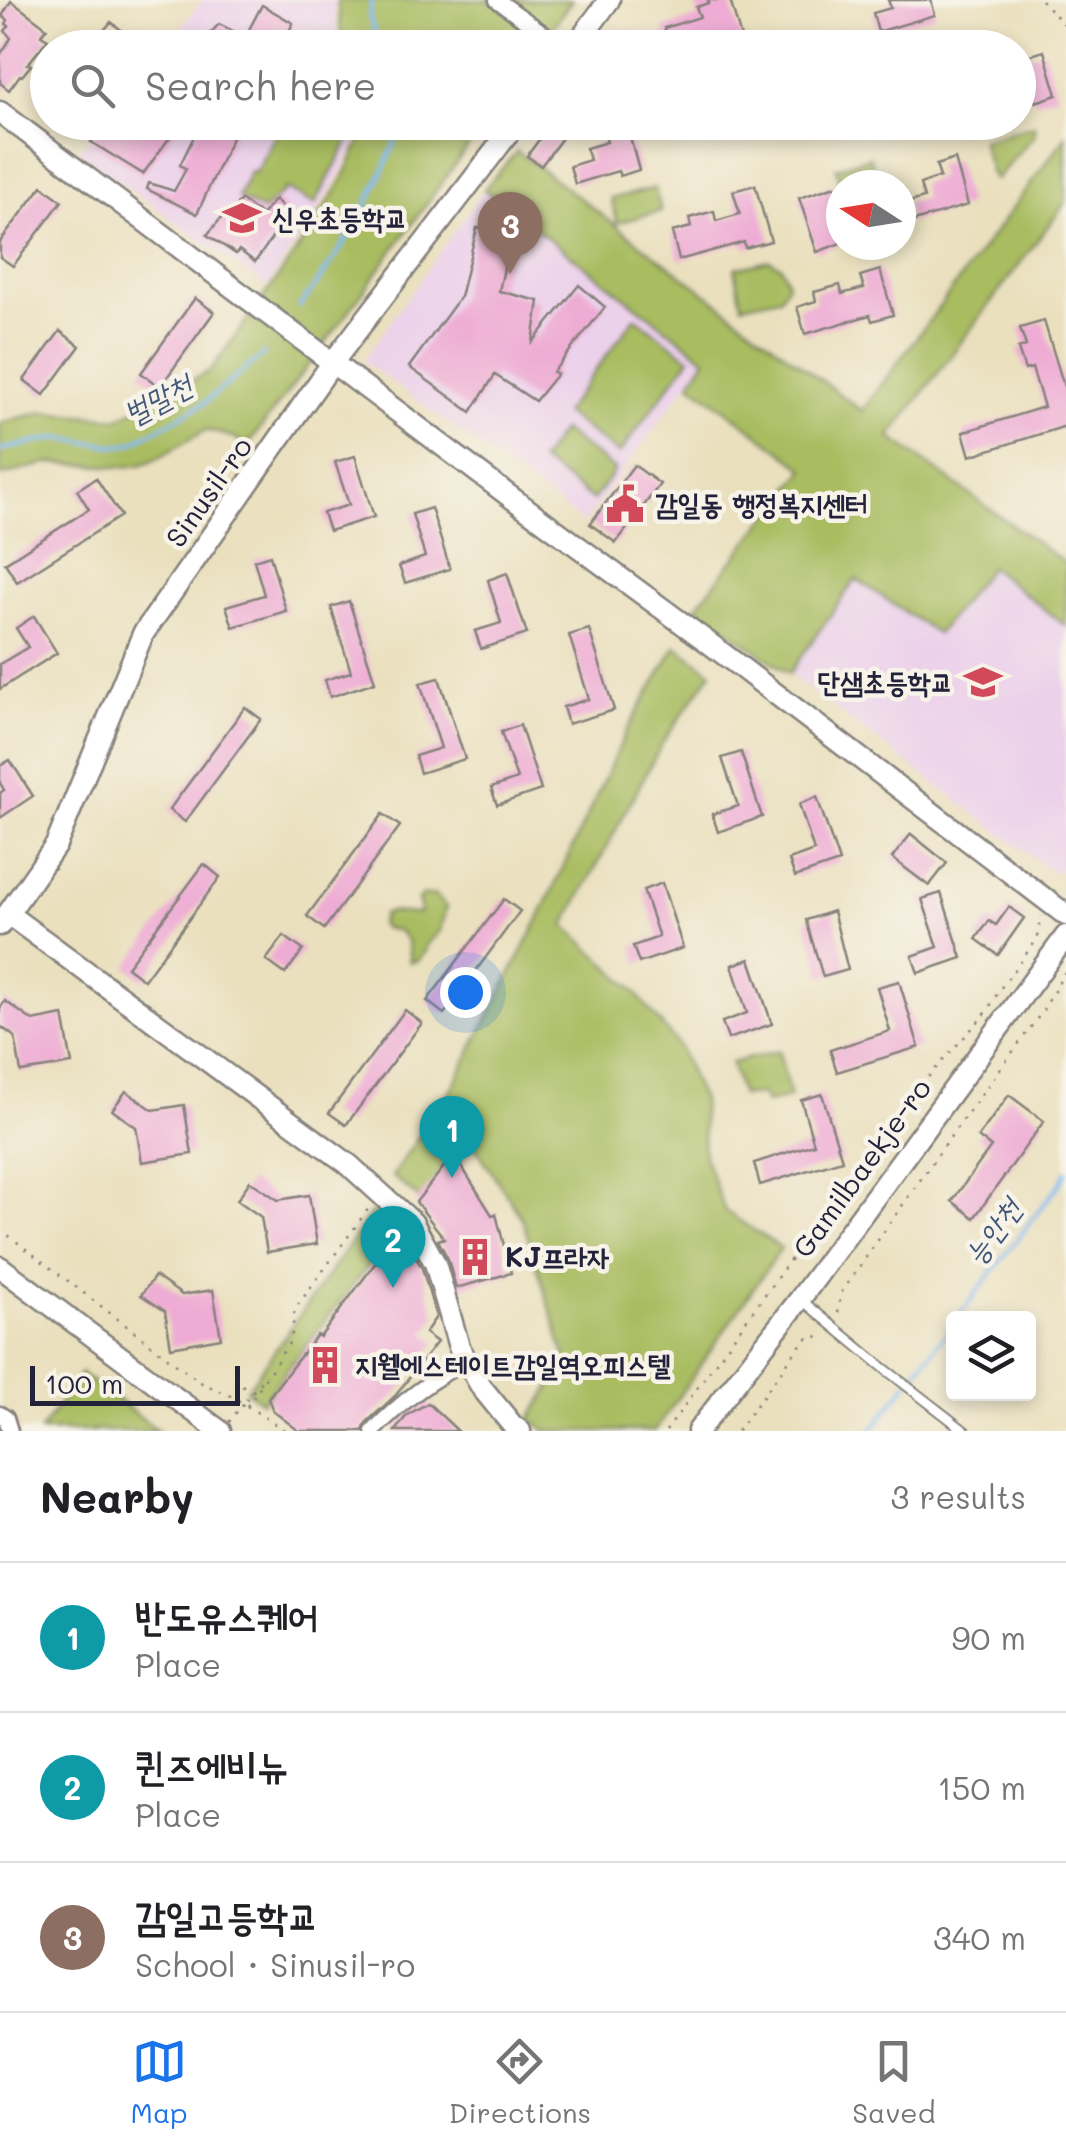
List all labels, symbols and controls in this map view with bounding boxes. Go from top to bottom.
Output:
search box [30,30,1036,140]
icon: search [65,58,120,113]
text: Search here [145,60,376,110]
north arrow [826,170,916,260]
pin: 3 [478,192,542,274]
school or university icon: 신우초등학교 [221,197,263,239]
place label: 신우초등학교 [272,199,407,235]
water label: 벌말천 [116,362,201,433]
street label: Sinusil-ro [157,429,259,554]
public building icon: 감일동 행정복지센터 [604,483,646,525]
place label: 감일동 행정복지센터 [655,485,868,521]
school or university icon: 단샘초등학교 [962,661,1004,703]
place label: 단샘초등학교 [818,663,953,699]
your location [440,967,491,1018]
street label: Gamilbaekje-ro [784,1071,938,1264]
pin: 1 [420,1096,484,1178]
water label: 능안천 [954,1188,1031,1272]
pin: 2 [360,1206,426,1288]
building icon: KJ프라자 [454,1236,496,1278]
place label: KJ프라자 [505,1238,609,1274]
map controls [946,1311,1036,1401]
button: layers [946,1311,1036,1401]
building icon: 지웰에스테이트감일역오피스텔 [304,1344,346,1386]
place label: 지웰에스테이트감일역오피스텔 [355,1346,671,1382]
scale bar [30,1361,240,1406]
text: 100 m [45,1365,123,1401]
text: Nearby [40,1469,194,1524]
text: 3 results [890,1475,1026,1517]
text: 반도유스퀘어 [135,1590,318,1640]
text: 1 [65,1616,80,1658]
text: 90 m [952,1616,1026,1658]
text: Place [135,1643,221,1685]
text: 퀸즈에비뉴 [135,1740,288,1790]
text: 2 [64,1766,81,1808]
text: 150 m [938,1766,1026,1808]
text: Place [135,1793,221,1835]
text: 감일고등학교 [135,1890,318,1940]
text: 3 [63,1916,82,1958]
text: 340 m [933,1916,1026,1958]
text: School · Sinusil-ro [135,1943,415,1985]
tab: Map [131,2034,188,2130]
tab: Directions [449,2034,591,2130]
tab: Saved [852,2034,935,2130]

